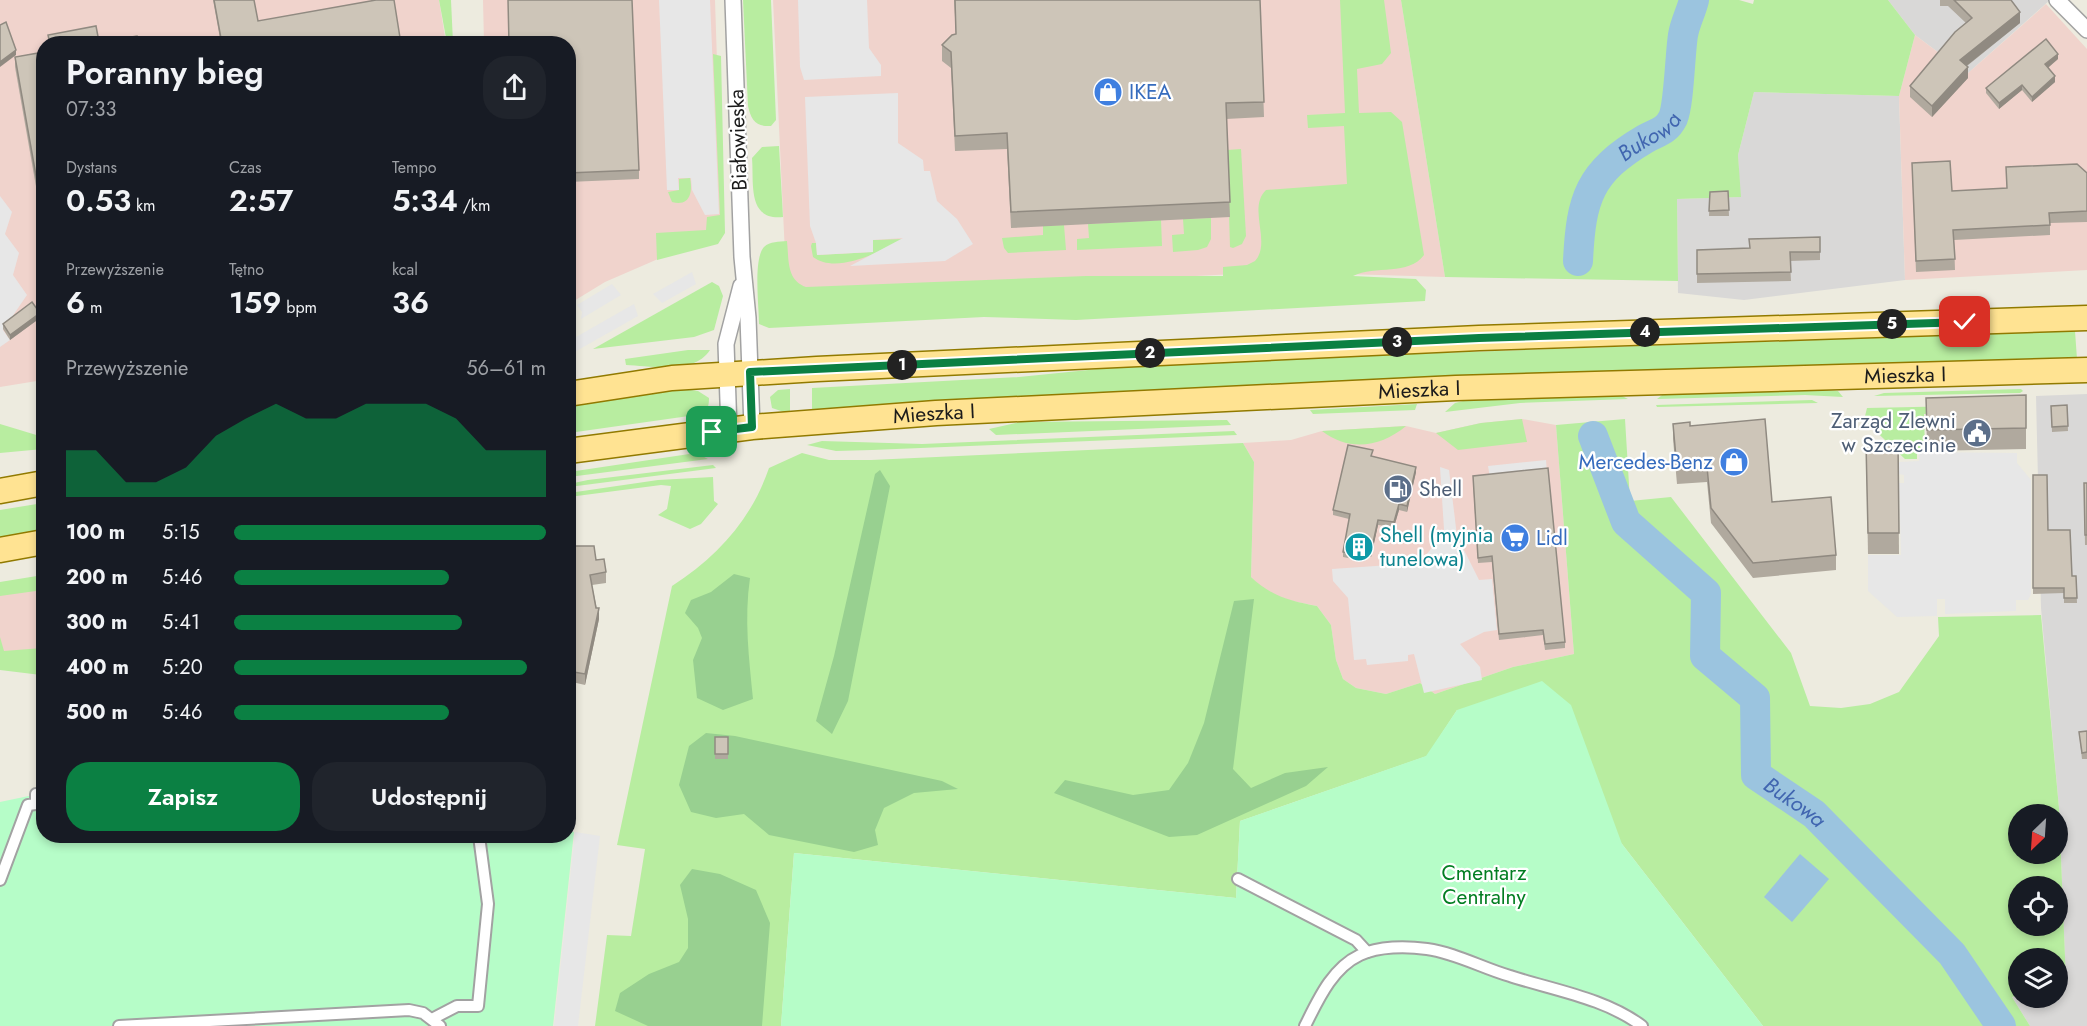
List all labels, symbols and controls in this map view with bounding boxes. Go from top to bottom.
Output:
text: Poranny bieg [66,49,264,96]
button: share [483,56,546,119]
shop icon: IKEA [1092,76,1124,108]
place label: IKEA [1129,77,1172,107]
street label: Białowieska [721,89,755,191]
text: 07:33 [66,95,116,124]
water label: Bukowa [1610,107,1689,169]
text: Dystans [66,156,117,179]
text: Czas [229,156,261,179]
text: Tempo [392,156,436,179]
text: 0.53 [66,179,131,222]
text: 2:57 [229,179,293,222]
text: 5:34 [392,179,458,222]
text: km [131,194,156,217]
text: /km [458,194,490,217]
text: Przewyższenie [66,258,164,281]
text: Tętno [229,258,264,281]
text: kcal [392,258,418,281]
text: 6 [66,281,85,324]
text: 159 [229,281,282,324]
text: 36 [392,281,429,324]
text: m [85,296,102,319]
text: bpm [282,296,317,319]
pin [1939,296,1990,347]
icon: check [1948,305,1981,338]
pin: 5 [1877,309,1907,339]
text: 5 [1887,312,1897,335]
pin: 4 [1630,317,1660,347]
text: 4 [1639,320,1651,343]
pin: 3 [1382,327,1412,357]
text: 3 [1392,330,1402,353]
pin: 2 [1135,338,1165,368]
text: 2 [1145,341,1155,364]
pin: 1 [887,350,917,380]
text: 1 [898,353,906,376]
text: Przewyższenie [66,354,188,383]
text: 56–61 m [466,354,546,383]
street label: Mieszka I [1864,359,1947,391]
street label: Mieszka I [1378,373,1461,407]
street label: Mieszka I [892,396,976,431]
pin [686,406,737,457]
place label: Zarząd Zlewni w Szczecinie [1831,406,1956,460]
icon: arrive [695,415,728,448]
public building icon: Zarząd Zlewni w Szczecinie [1961,417,1993,449]
shop icon: Mercedes-Benz [1718,446,1750,478]
place label: Mercedes-Benz [1579,447,1713,477]
fuel station icon: Shell [1382,473,1414,505]
place label: Shell [1419,474,1462,504]
text: 100 m [66,518,125,547]
text: 5:15 [162,518,200,547]
place label: Shell (myjnia tunelowa) [1380,520,1493,574]
supermarket icon: Lidl [1499,522,1531,554]
place label: Lidl [1536,523,1568,553]
building icon: Shell (myjnia tunelowa) [1343,531,1375,563]
text: 200 m [66,563,128,592]
text: 5:46 [162,563,202,592]
text: 300 m [66,608,127,637]
text: 5:41 [162,608,200,637]
text: 400 m [66,653,129,682]
text: 5:20 [162,653,203,682]
text: 500 m [66,698,128,727]
text: 5:46 [162,698,202,727]
button: Zapisz [66,762,300,831]
button: Udostępnij [312,762,546,831]
water label: Bukowa [1757,769,1834,834]
north arrow [2008,804,2068,864]
map controls [2008,804,2068,1008]
park label: Cmentarz Centralny [1441,858,1527,912]
button: locate [2008,876,2068,936]
button: layers [2008,948,2068,1008]

